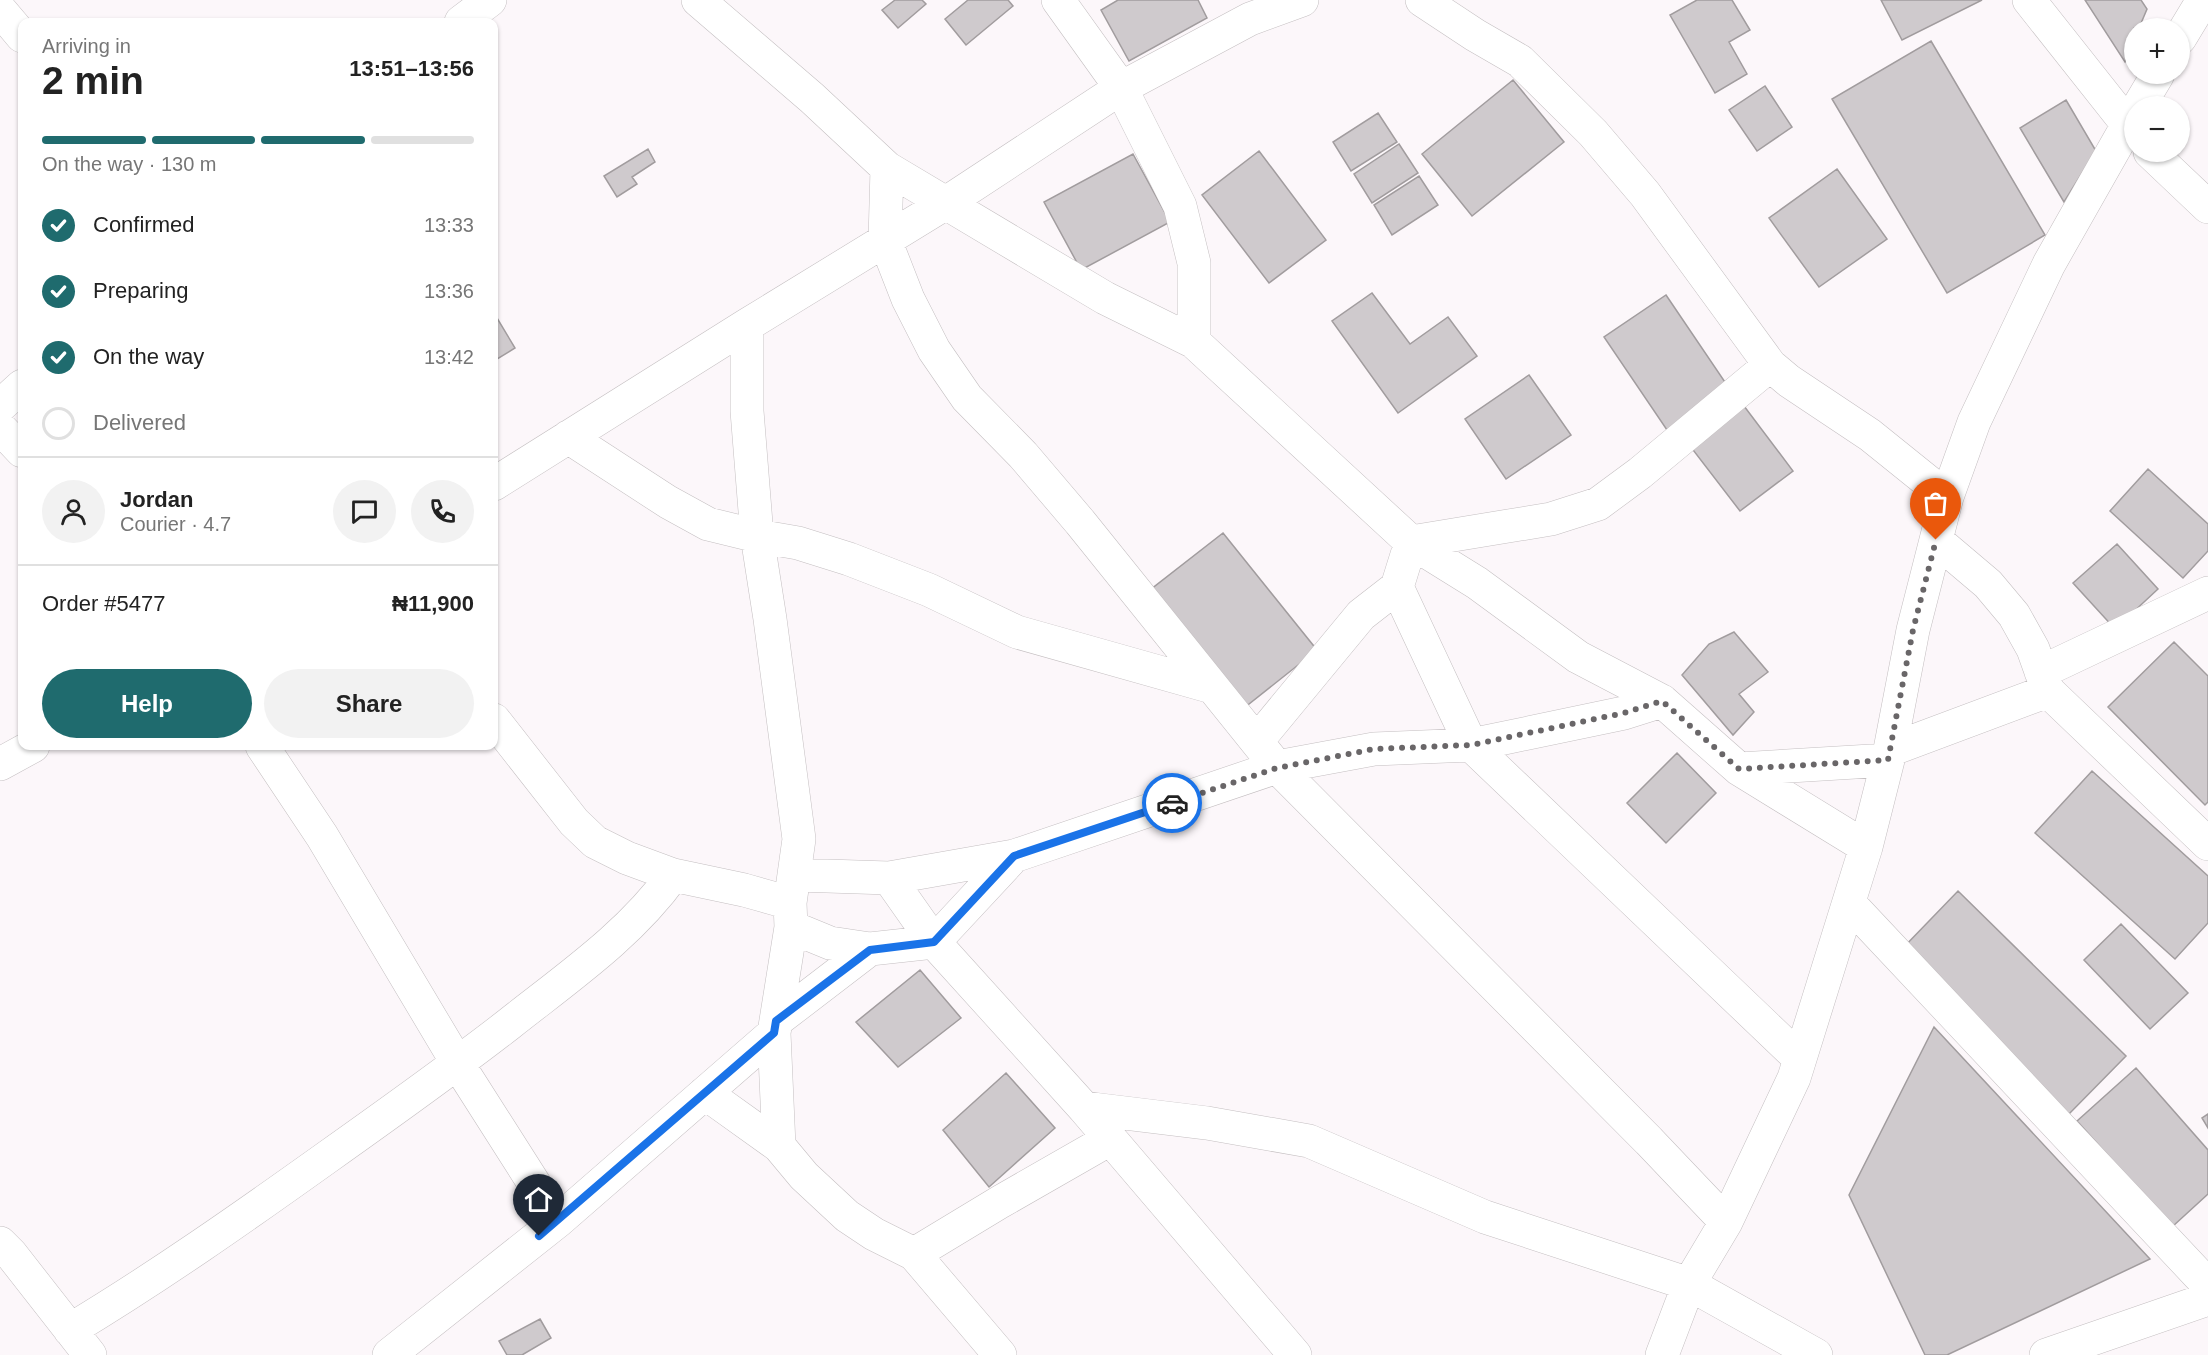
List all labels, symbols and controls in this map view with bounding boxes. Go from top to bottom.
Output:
map controls [2124,18,2190,162]
button: + [2124,18,2190,84]
text: Arriving in [42,35,131,57]
text: 13:51–13:56 [349,56,474,81]
text: 2 min [42,59,144,102]
button: − [2124,96,2190,162]
text: On the way · 130 m [42,153,217,175]
icon: check [42,209,75,242]
text: Confirmed [93,212,194,237]
text: 13:33 [424,214,474,236]
icon: check [42,275,75,308]
text: Preparing [93,278,188,303]
text: 13:36 [424,280,474,302]
icon: check [42,341,75,374]
text: On the way [93,344,204,369]
text: 13:42 [424,346,474,368]
text: Delivered [93,410,186,435]
pin [1910,478,1961,540]
button: person [42,480,105,543]
button: chat [333,480,396,543]
button: phone [411,480,474,543]
text: Jordan [120,487,193,512]
icon: bag [1919,487,1952,520]
text: Courier · 4.7 [120,513,231,535]
text: Order #5477 [42,591,166,616]
text: ₦11,900 [392,591,474,616]
button: Help [42,669,252,738]
button: Share [264,669,474,738]
courier [1142,773,1202,833]
icon: car [1156,787,1189,820]
pin [513,1174,564,1236]
icon: home [522,1183,555,1216]

